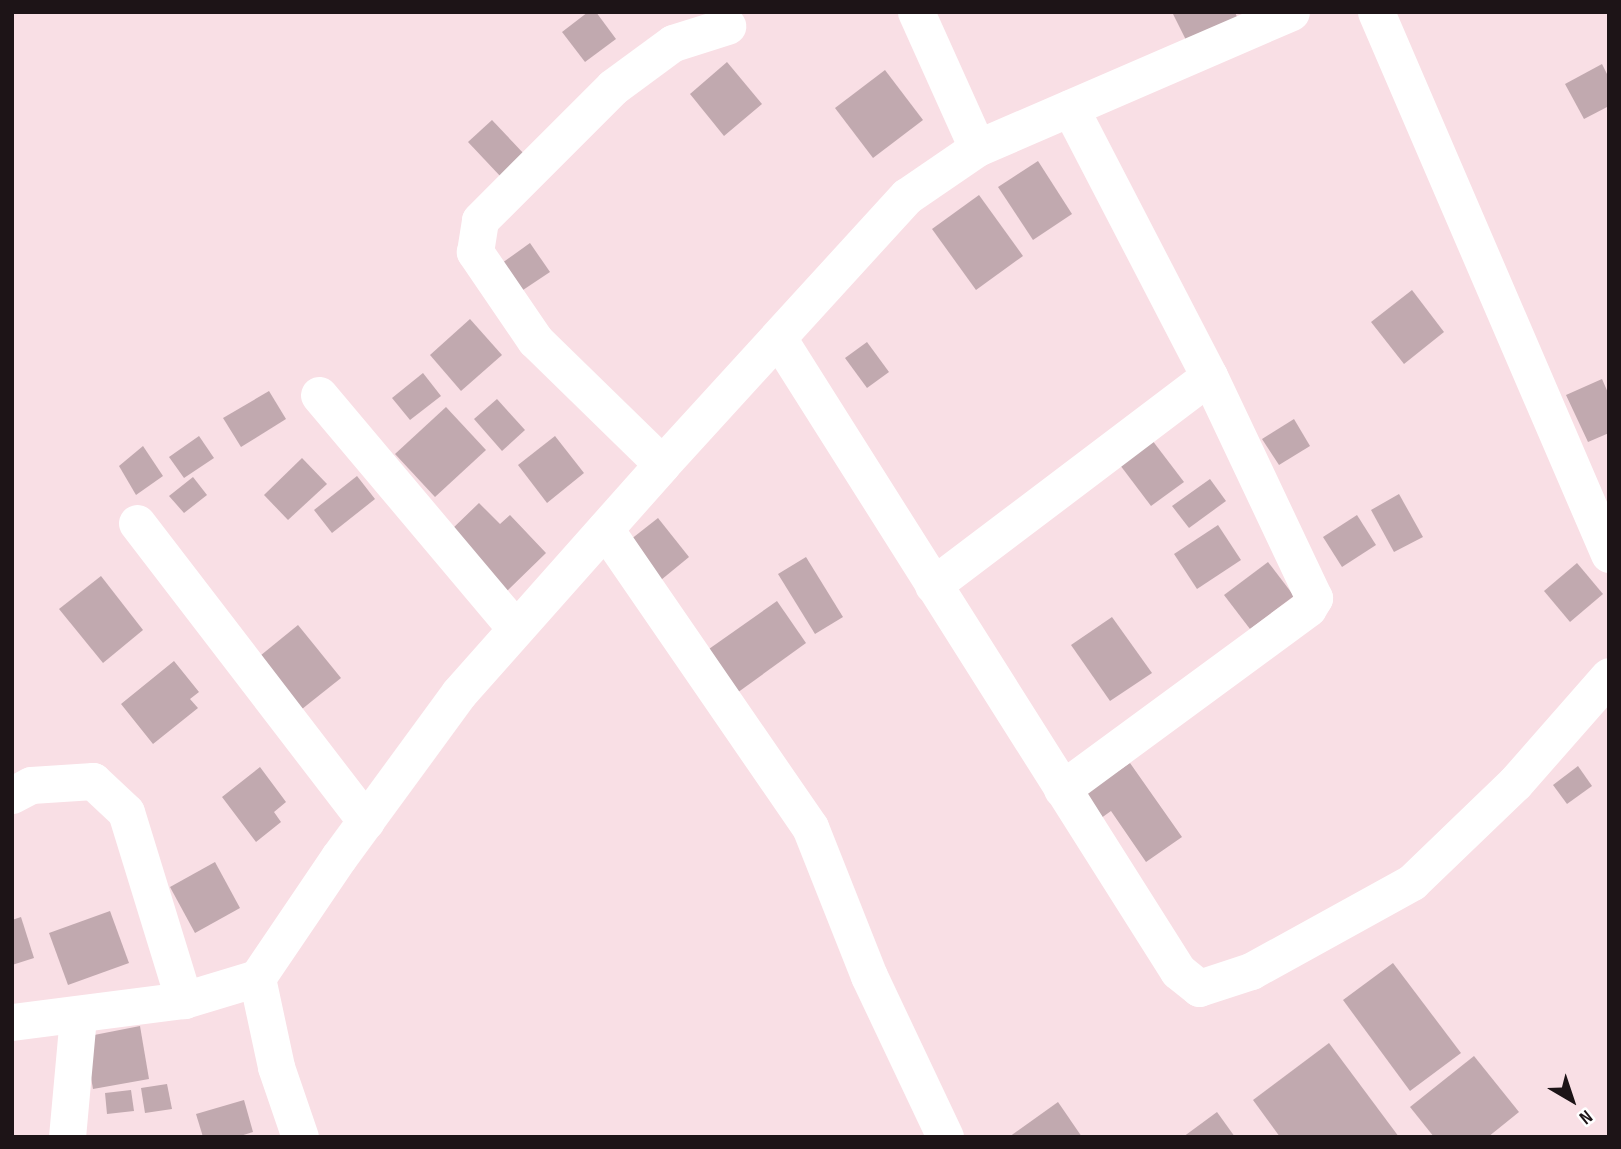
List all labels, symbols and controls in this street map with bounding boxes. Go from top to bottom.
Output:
north arrow [1537,1065,1607,1135]
text: N [1574,1105,1597,1129]

